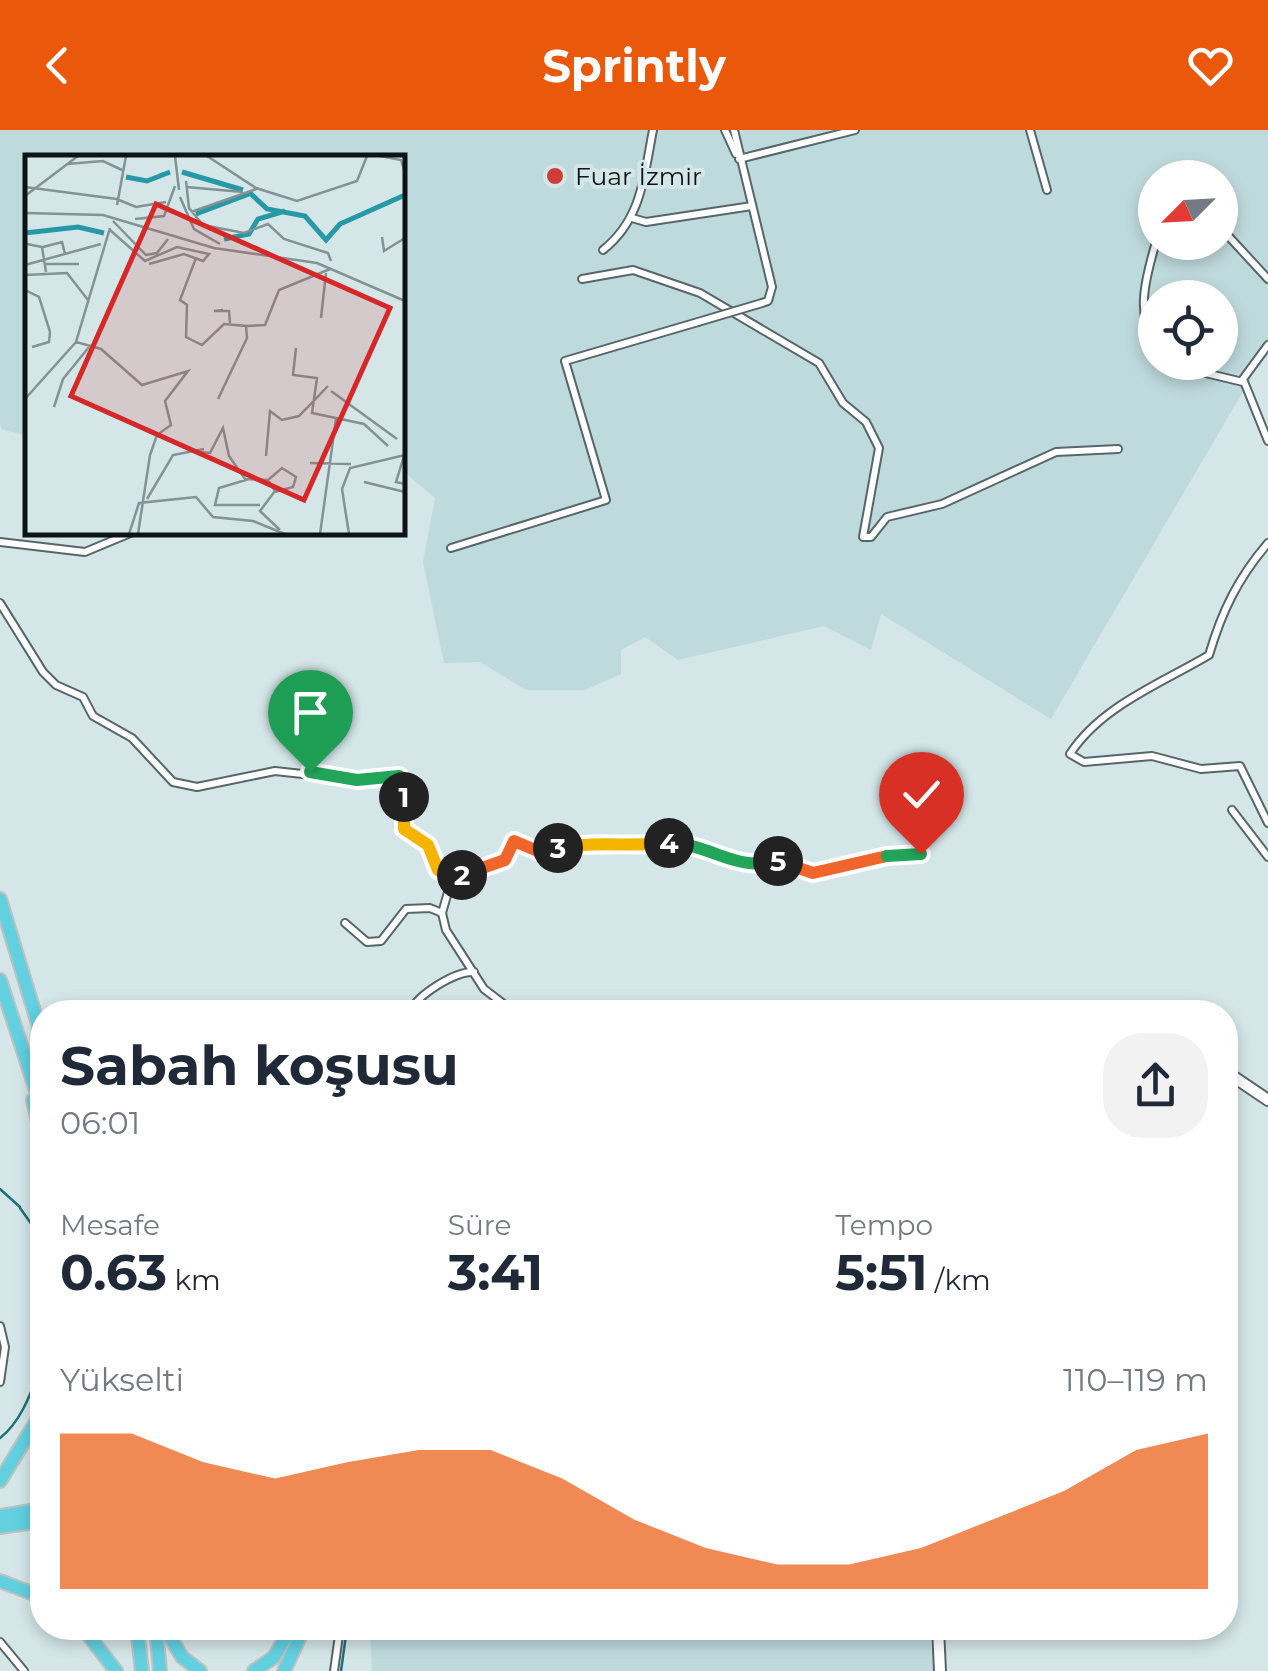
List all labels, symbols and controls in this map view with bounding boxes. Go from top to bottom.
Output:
icon: back [30,38,85,93]
text: Sprintly [542,38,726,93]
icon: heart [1183,38,1238,93]
inset map [25,155,405,535]
north arrow [1138,160,1238,260]
map controls [1138,160,1238,380]
place label: Fuar İzmir [575,161,702,191]
marker: Fuar İzmir [544,165,566,187]
button: locate [1138,280,1238,380]
pin [268,670,353,773]
icon: arrive [283,685,338,740]
pin [879,752,964,855]
icon: check [894,767,949,822]
pin: 1 [379,772,429,822]
text: 1 [399,780,409,814]
pin: 4 [644,818,694,868]
pin: 3 [533,823,583,873]
text: 4 [659,826,679,860]
text: 3 [550,831,566,865]
pin: 5 [753,836,803,886]
text: 5 [770,844,786,878]
pin: 2 [437,850,487,900]
text: 2 [454,858,470,892]
text: Sabah koşusu [60,1032,459,1099]
button: share [1103,1033,1208,1138]
text: 06:01 [60,1103,140,1142]
text: Mesafe [60,1208,160,1242]
text: Süre [448,1208,511,1242]
text: Tempo [835,1208,933,1242]
text: 0.63 [60,1242,167,1303]
text: 3:41 [448,1242,543,1303]
text: 5:51 [835,1242,928,1303]
text: km [167,1263,221,1297]
text: /km [928,1263,991,1297]
text: Yükselti [60,1360,184,1399]
text: 110–119 m [1063,1360,1208,1399]

